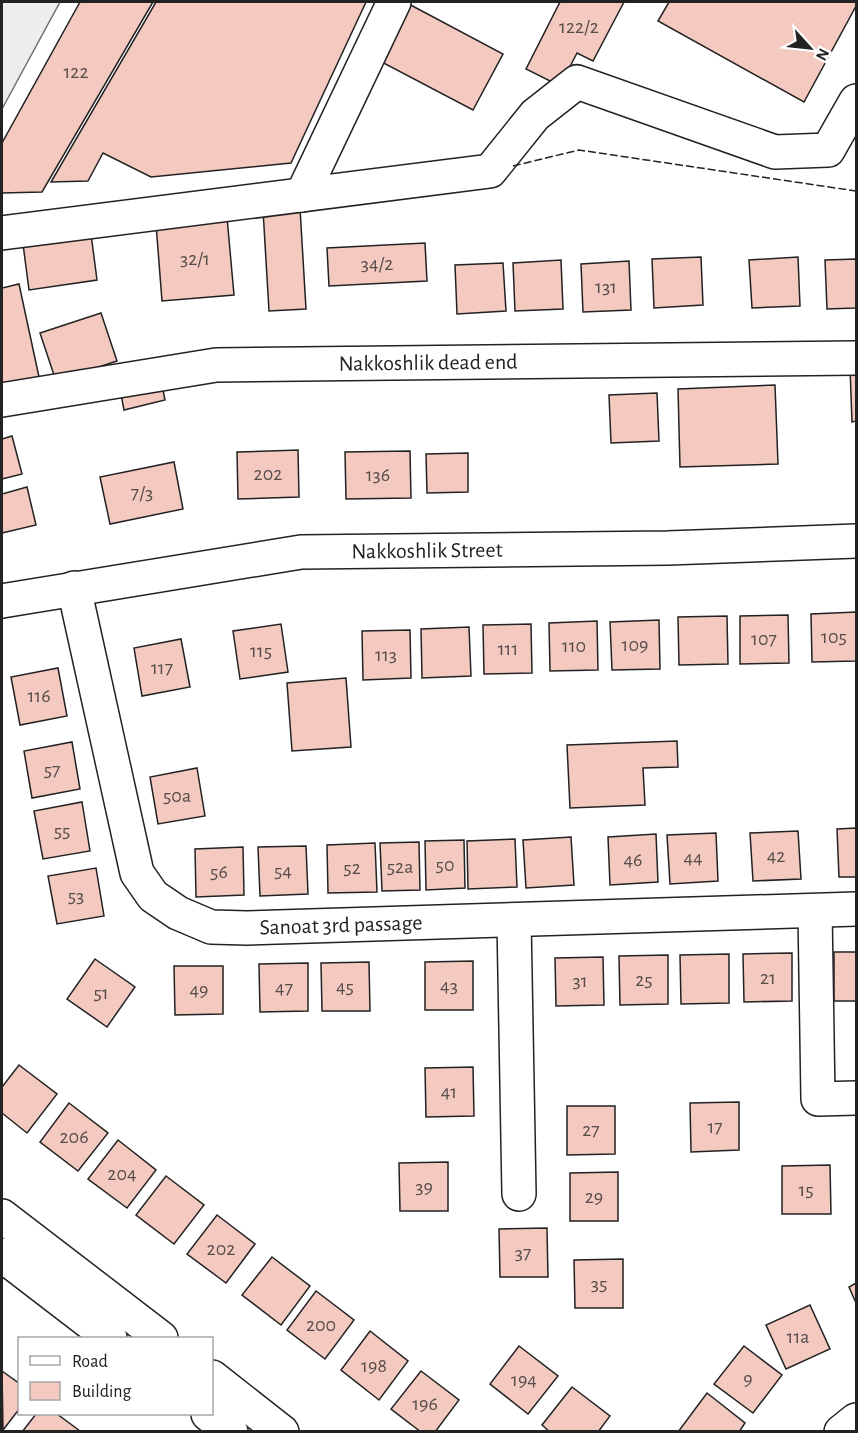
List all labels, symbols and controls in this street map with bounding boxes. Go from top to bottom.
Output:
house number: 122/2 [559,17,599,37]
north arrow [780,18,840,78]
text: N [813,46,832,63]
house number: 122 [63,62,89,82]
house number: 32/1 [180,249,210,269]
house number: 34/2 [361,254,393,274]
house number: 131 [595,277,617,297]
street label: Nakkoshlik dead end [339,351,518,375]
house number: 202 [254,464,282,484]
house number: 136 [366,465,390,485]
house number: 7/3 [131,483,153,503]
street label: Nakkoshlik Street [351,539,503,562]
house number: 105 [821,627,847,647]
house number: 107 [751,629,777,649]
house number: 109 [622,635,648,655]
house number: 110 [562,636,586,656]
house number: 111 [498,639,518,659]
house number: 115 [250,641,272,661]
house number: 113 [375,645,397,665]
house number: 117 [151,658,173,678]
house number: 116 [27,686,51,706]
house number: 57 [44,760,60,780]
house number: 50а [163,786,191,806]
house number: 55 [54,821,70,841]
house number: 42 [767,846,785,866]
house number: 44 [683,848,703,868]
house number: 46 [623,850,643,870]
house number: 50 [436,855,454,875]
house number: 52а [387,857,413,877]
house number: 52 [343,858,361,878]
house number: 54 [274,861,292,881]
house number: 56 [210,862,228,882]
house number: 53 [68,886,84,906]
street label: Sanoat 3rd passage [259,912,423,939]
house number: 21 [760,968,776,988]
house number: 25 [635,970,653,990]
house number: 31 [572,971,588,991]
house number: 43 [440,976,458,996]
house number: 45 [336,977,354,997]
house number: 47 [275,978,293,998]
house number: 49 [189,980,209,1000]
house number: 51 [93,983,109,1003]
house number: 41 [441,1082,457,1102]
house number: 17 [707,1117,723,1137]
house number: 27 [582,1120,600,1140]
house number: 206 [59,1127,89,1147]
house number: 204 [107,1164,137,1184]
house number: 39 [415,1177,433,1197]
house number: 15 [798,1180,814,1200]
house number: 29 [585,1187,603,1207]
house number: 202 [207,1239,235,1259]
house number: 37 [515,1243,531,1263]
house number: 35 [591,1274,607,1294]
house number: 200 [306,1315,336,1335]
house number: 11а [787,1327,809,1347]
legend [18,1337,213,1415]
text: Road [72,1353,108,1371]
house number: 198 [361,1356,387,1376]
house number: 9 [743,1369,753,1389]
house number: 194 [511,1370,537,1390]
text: Building [72,1383,132,1401]
house number: 196 [412,1394,438,1414]

